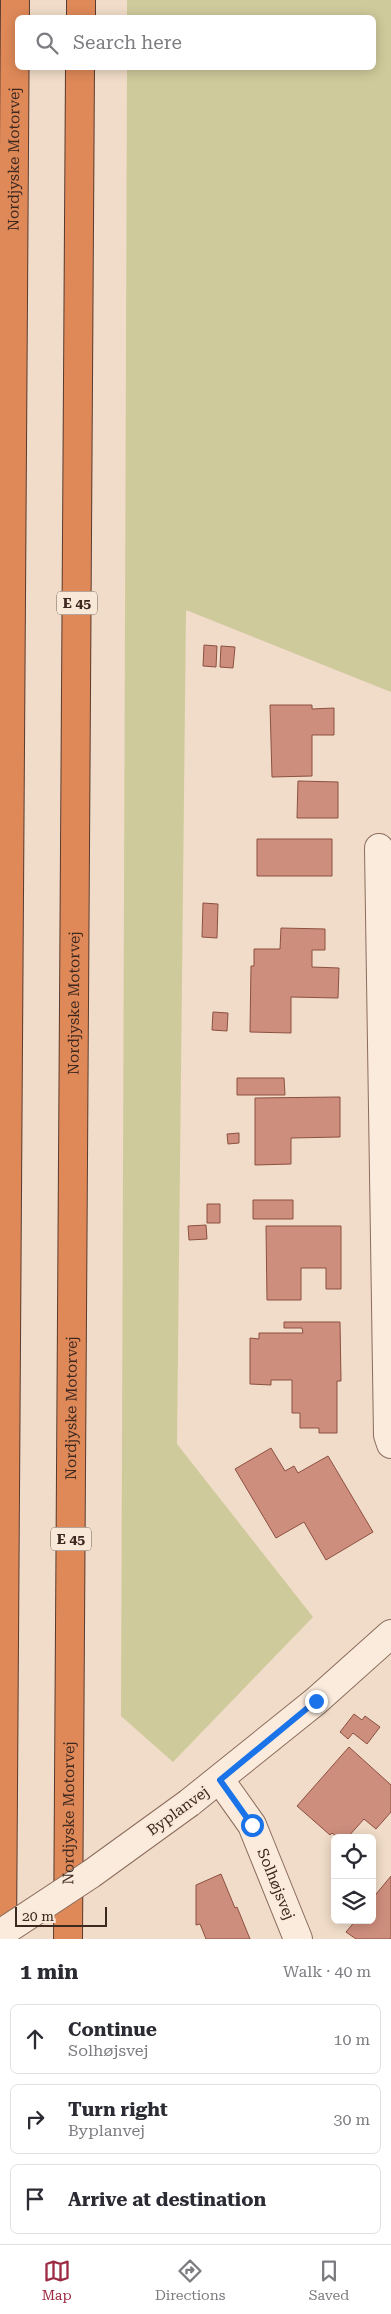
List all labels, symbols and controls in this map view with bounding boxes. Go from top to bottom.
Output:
search box [15,15,376,70]
icon: search [33,29,61,57]
text: Search here [73,31,182,54]
street label: Nordjyske Motorvej [4,87,23,231]
road number: E 45 [57,592,97,614]
street label: Nordjyske Motorvej [65,931,83,1075]
street label: Nordjyske Motorvej [62,1336,81,1480]
road number: E 45 [51,1528,91,1550]
route end [305,1690,328,1713]
street label: Nordjyske Motorvej [59,1741,78,1885]
street label: Byplanvej [144,1783,212,1839]
route start [241,1814,264,1837]
map controls [331,1834,376,1924]
button: locate [331,1834,376,1879]
street label: Solhøjsvej [253,1846,298,1923]
button: layers [331,1879,376,1924]
scale bar [15,1904,108,1927]
text: 20 m [22,1908,54,1924]
text: 1 min [20,1960,78,1984]
text: Walk · 40 m [283,1962,371,1981]
text: Continue [68,2018,157,2041]
icon: ahead [21,2025,49,2053]
text: 10 m [333,2030,370,2049]
text: Solhøjsvej [68,2041,148,2060]
text: Turn right [68,2098,168,2121]
icon: right [21,2105,49,2133]
text: 30 m [333,2110,370,2129]
text: Byplanvej [68,2121,145,2140]
icon: arrive [21,2185,49,2213]
text: Arrive at destination [68,2188,266,2211]
tab: Map [42,2257,72,2303]
tab: Directions [155,2257,225,2303]
tab: Saved [309,2257,349,2303]

